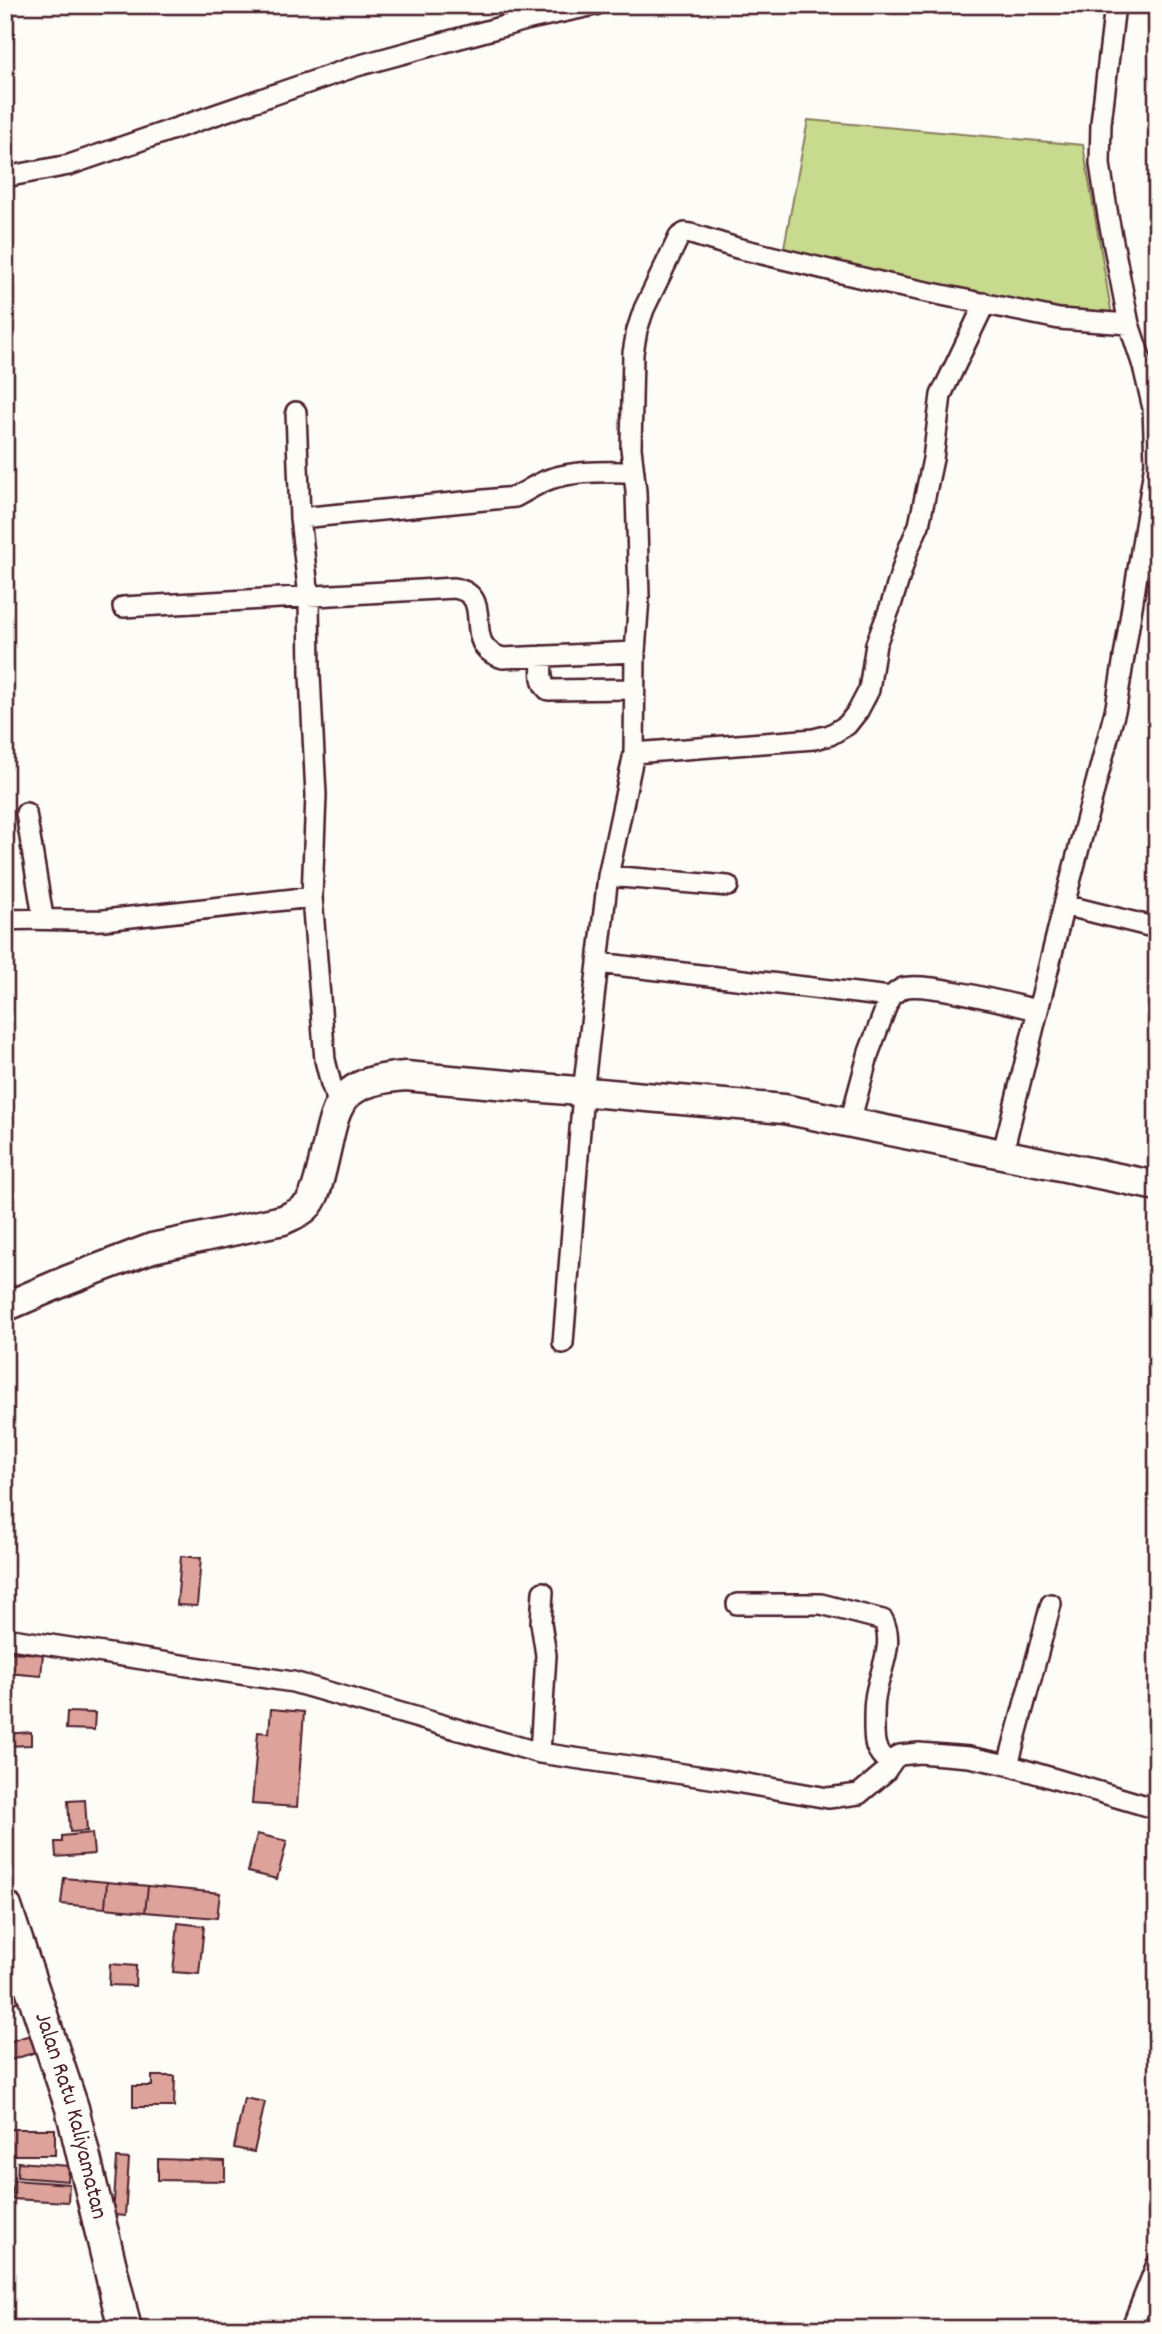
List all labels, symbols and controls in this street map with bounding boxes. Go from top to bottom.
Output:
street label: Jalan Ratu Kaliyamatan [24,2008,115,2223]

